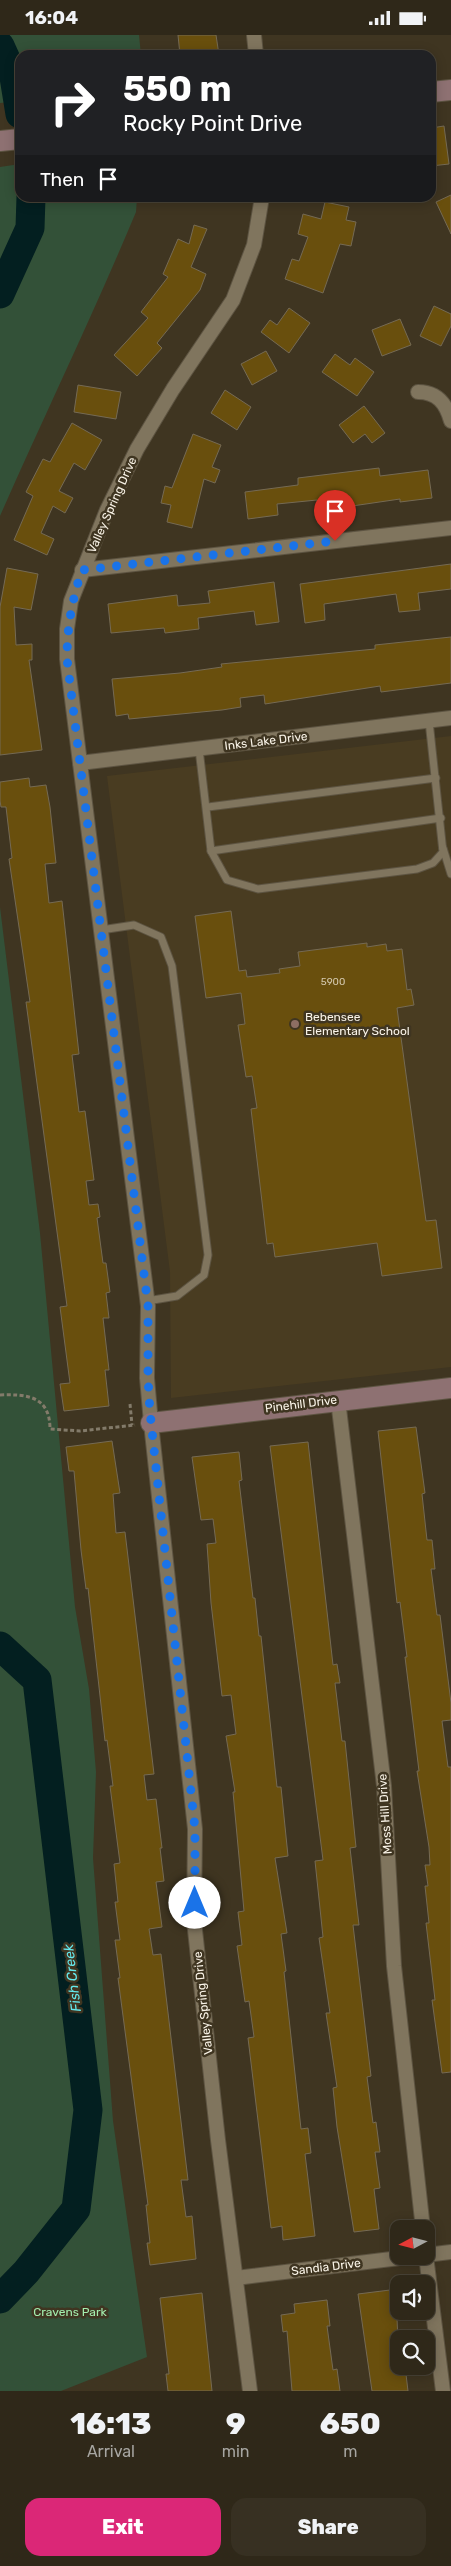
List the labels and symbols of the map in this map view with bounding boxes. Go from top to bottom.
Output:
street label: Valley Spring Drive [85,455,140,555]
pin [314,490,356,541]
street label: Inks Lake Drive [224,729,309,753]
house number: 5900 [321,976,345,988]
place label: Bebensee Elementary School [305,1010,410,1038]
marker: Bebensee Elementary School [289,1018,301,1030]
street label: Pinehill Drive [264,1393,338,1415]
street label: Moss Hill Drive [375,1773,395,1855]
position arrow [168,1876,220,1928]
water label: Fish Creek [60,1942,85,2013]
street label: Valley Spring Drive [191,1950,215,2055]
north arrow [390,2220,435,2265]
street label: Sandia Drive [290,2256,362,2278]
park label: Cravens Park [33,2305,108,2319]

